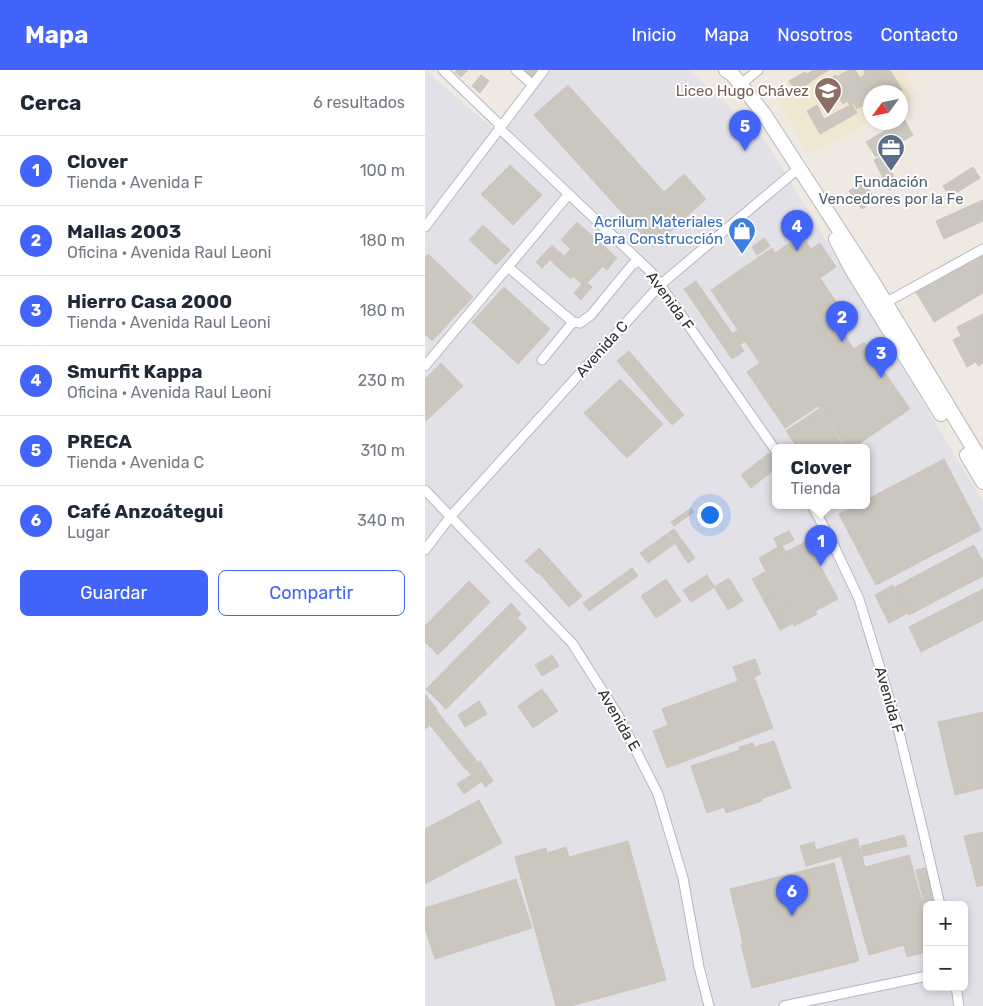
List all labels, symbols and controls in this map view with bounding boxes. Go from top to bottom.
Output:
text: Mapa [25,21,88,49]
text: Inicio [631,24,676,46]
text: Mapa [704,24,749,46]
text: Nosotros [777,24,853,46]
text: Contacto [881,24,958,46]
school or university icon: Liceo Hugo Chávez [813,76,843,115]
place label: Liceo Hugo Chávez [676,82,809,100]
north arrow [863,85,908,130]
text: Cerca [20,90,81,115]
text: 6 resultados [313,93,405,112]
pin: 5 [729,110,761,151]
office icon: Fundación Vencedores por la Fe [876,133,906,172]
text: Clover [67,150,128,173]
text: 1 [32,161,40,180]
text: 100 m [360,161,405,180]
text: Tienda · Avenida F [67,173,203,192]
place label: Fundación Vencedores por la Fe [818,173,964,208]
pin: 4 [781,210,813,251]
place label: Acrilum Materiales Para Construcción [594,213,723,248]
shop icon: Acrilum Materiales Para Construcción [727,216,757,255]
text: Mallas 2003 [67,220,181,243]
text: 2 [31,231,41,250]
text: 180 m [360,231,405,250]
text: Oficina · Avenida Raul Leoni [67,243,271,262]
street label: Avenida F [643,268,698,334]
text: Hierro Casa 2000 [67,290,232,313]
text: 3 [31,301,41,320]
text: 180 m [360,301,405,320]
pin: 2 [826,301,858,342]
text: Tienda · Avenida Raul Leoni [67,313,271,332]
street label: Avenida C [572,317,632,381]
pin: 3 [865,337,897,378]
text: Smurfit Kappa [67,360,202,383]
text: 4 [31,371,41,390]
text: 230 m [358,371,405,390]
text: Oficina · Avenida Raul Leoni [67,383,271,402]
text: PRECA [67,430,132,453]
text: 5 [31,441,41,460]
text: 310 m [361,441,405,460]
popup [772,444,870,509]
text: Tienda · Avenida C [67,453,204,472]
text: Clover [791,456,851,479]
text: Tienda [791,479,841,498]
text: Café Anzoátegui [67,500,223,523]
your location [697,502,723,528]
text: 6 [31,511,41,530]
text: 340 m [357,511,405,530]
text: Lugar [67,523,110,542]
pin: 1 [805,525,837,566]
button: Guardar [20,570,208,616]
button: Compartir [218,570,405,616]
street label: Avenida F [871,665,907,736]
street label: Avenida E [594,686,644,754]
pin: 6 [776,875,808,916]
map controls [923,901,968,991]
button: + [923,901,968,946]
button: − [923,946,968,991]

